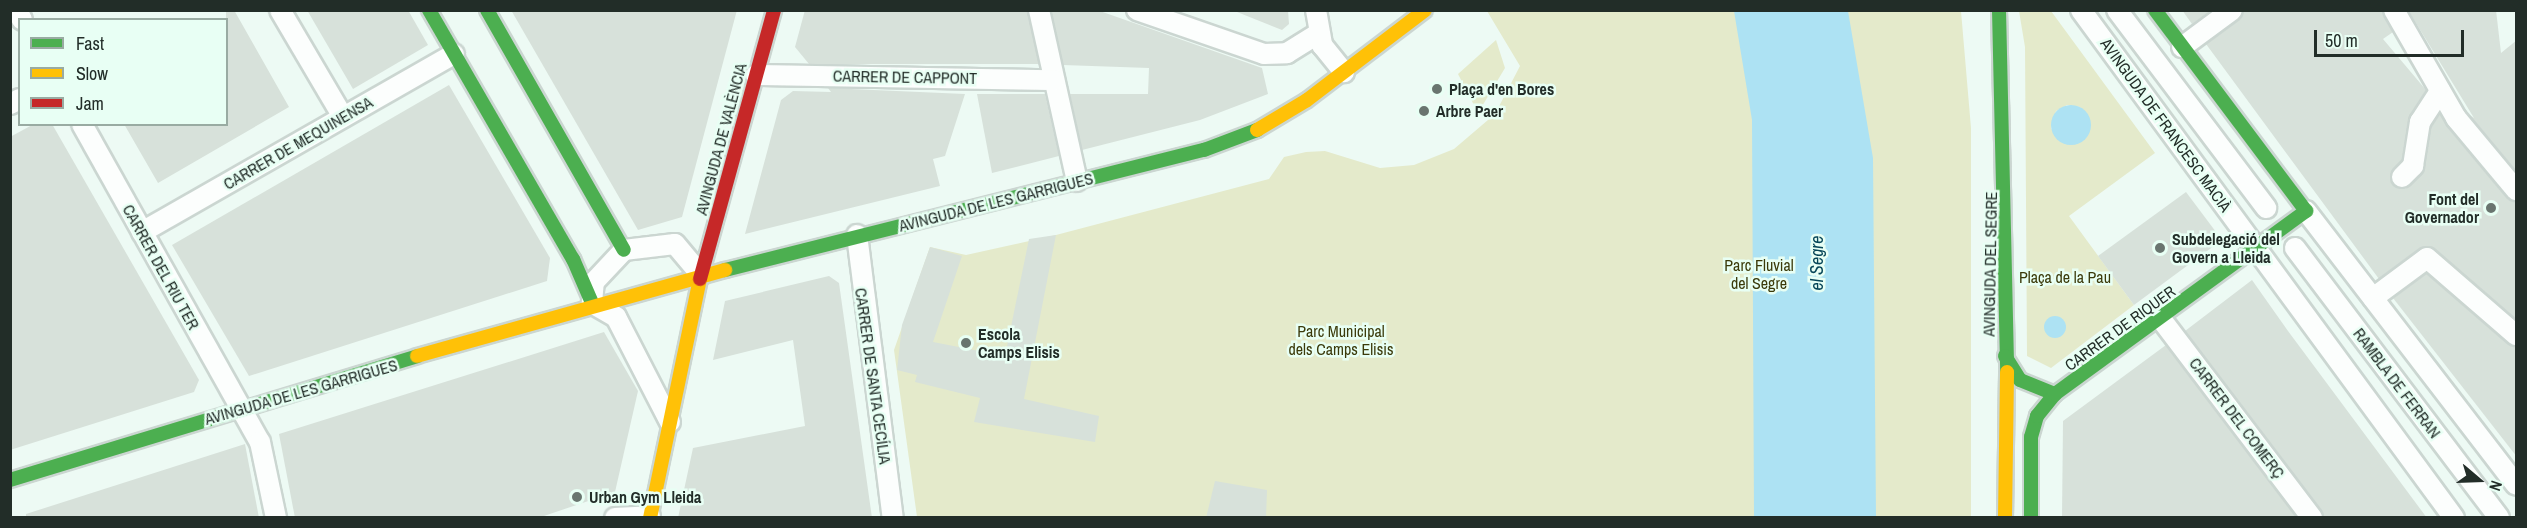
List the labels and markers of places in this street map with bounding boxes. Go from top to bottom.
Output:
place label: Plaça d'en Bores [1449,79,1554,99]
marker: Plaça d'en Bores [1430,82,1444,96]
place label: Arbre Paer [1436,101,1503,121]
marker: Arbre Paer [1417,104,1431,118]
place label: Font del Governador [2405,189,2479,227]
marker: Font del Governador [2484,201,2498,215]
place label: Subdelegació del Govern a Lleida [2172,229,2280,267]
marker: Subdelegació del Govern a Lleida [2153,241,2167,255]
place label: Escola Camps Elisis [978,324,1060,362]
marker: Escola Camps Elisis [959,336,973,350]
place label: Urban Gym Lleida [589,487,701,507]
marker: Urban Gym Lleida [570,490,584,504]

